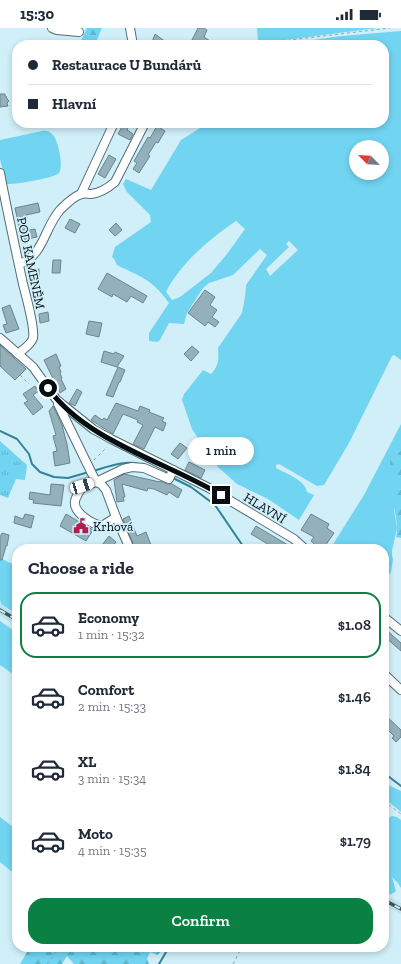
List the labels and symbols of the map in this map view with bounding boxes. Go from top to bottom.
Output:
north arrow [349,140,389,180]
street label: POD KAMENĚM [14,216,48,310]
route start [39,379,57,397]
callout: 1 min [188,437,254,465]
car [69,477,95,495]
route end [212,486,230,504]
street label: HLAVNÍ [241,490,289,526]
public building icon: Krhová [72,517,90,535]
place label: Krhová [93,519,134,534]

